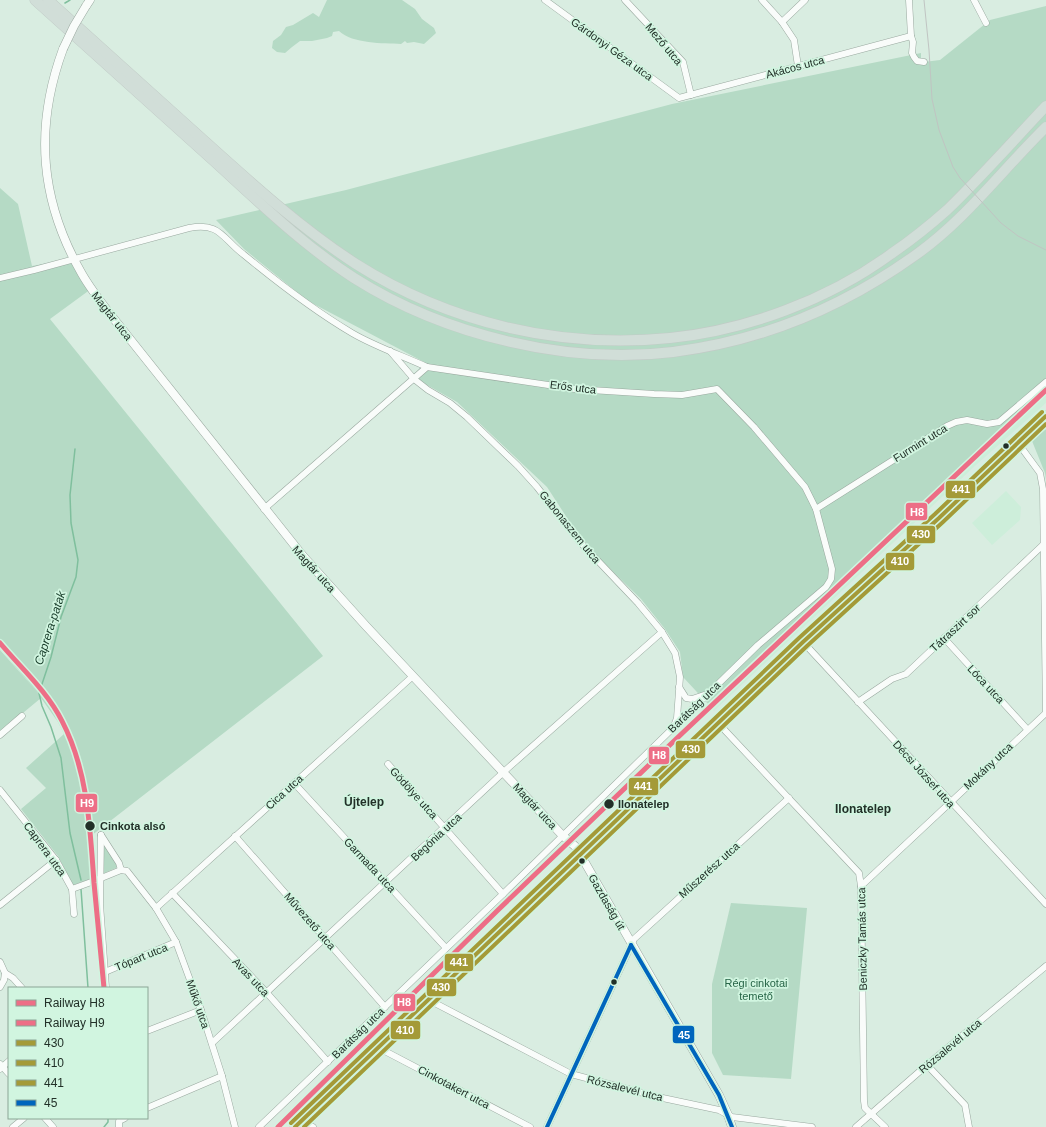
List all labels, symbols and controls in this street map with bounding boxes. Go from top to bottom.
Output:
street label: Gárdonyi Géza utca [569,15,656,83]
street label: Mező utca [643,21,685,68]
street label: Akácos utca [765,53,826,81]
street label: Magtár utca [89,289,135,343]
street label: Erős utca [549,378,598,396]
street label: Furmint utca [891,421,950,464]
unlabelled marker [1001,441,1011,451]
line badge: 441 [945,480,976,499]
text: 441 [952,483,970,495]
street label: Gabonaszem utca [537,489,603,566]
line badge: H8 [905,502,928,521]
text: H8 [910,506,924,518]
line badge: 430 [906,525,936,544]
text: 430 [912,528,930,540]
street label: Magtár utca [290,543,338,595]
line badge: 410 [885,552,915,571]
text: 410 [891,555,909,567]
water label: Caprera-patak [31,588,69,667]
street label: Tátraszirt sor [927,602,983,654]
street label: Lóca utca [965,662,1007,706]
street label: Barátság utca [665,678,723,735]
street label: Décsi József utca [891,738,958,811]
line badge: 430 [675,740,706,759]
street label: Mokány utca [961,740,1016,792]
text: 430 [682,743,700,755]
line badge: H8 [648,746,670,765]
text: H8 [652,749,666,761]
street label: Gödölye utca [388,765,441,822]
street label: Cica utca [263,772,306,812]
line badge: 441 [628,777,659,796]
text: 441 [634,780,652,792]
street label: Magtár utca [511,781,560,832]
line badge: H9 [75,793,98,813]
district label: Újtelep [344,794,384,809]
text: H9 [80,797,94,809]
marker: Ilonatelep [602,797,616,811]
place label: Ilonatelep [618,798,670,810]
district label: Ilonatelep [835,802,891,816]
street label: Begónia utca [408,810,464,863]
marker: Cinkota alsó [83,819,97,833]
street label: Caprera utca [21,820,69,879]
place label: Cinkota alsó [100,820,166,832]
street label: Garmada utca [342,835,399,895]
street label: Műszerész utca [676,839,742,900]
unlabelled marker [577,856,587,866]
street label: Gazdaság út [586,872,628,932]
street label: Beniczky Tamás utca [855,886,869,991]
street label: Művezető utca [282,890,339,953]
street label: Tópart utca [113,941,170,973]
line badge: 441 [444,953,474,972]
street label: Avas utca [230,955,272,999]
text: 441 [450,956,468,968]
unlabelled marker [609,977,619,987]
park label: Régi cinkotai temető [725,977,787,1002]
street label: Műkő utca [184,978,212,1031]
line badge: 430 [426,978,457,997]
text: 430 [432,981,450,993]
legend [8,987,148,1119]
line badge: H8 [393,993,416,1012]
text: Railway H8 [44,996,105,1010]
text: H8 [397,996,411,1008]
street label: Barátság utca [329,1004,387,1061]
text: Railway H9 [44,1016,105,1030]
street label: Rózsalevél utca [916,1016,984,1076]
line badge: 410 [390,1020,421,1040]
text: 410 [396,1024,414,1036]
line badge: 45 [672,1025,695,1044]
text: 45 [678,1029,690,1041]
text: 430 [44,1036,64,1050]
text: 410 [44,1056,64,1070]
street label: Cinkotakert utca [416,1063,493,1111]
street label: Rózsalevél utca [586,1073,665,1103]
text: 441 [44,1076,64,1090]
text: 45 [44,1096,58,1110]

